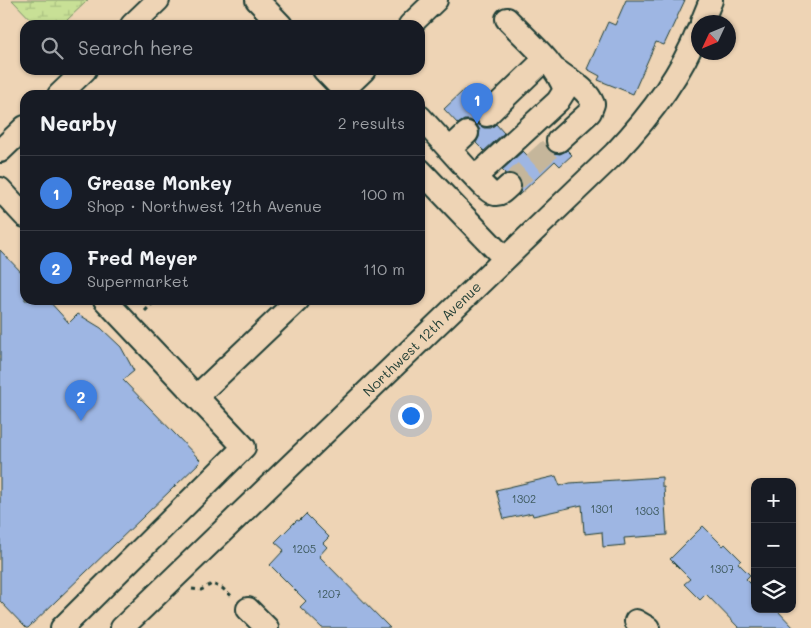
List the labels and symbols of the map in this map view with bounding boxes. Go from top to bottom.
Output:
north arrow [691,15,736,60]
pin: 1 [461,83,493,124]
street label: Northwest 12th Avenue [358,277,485,400]
pin: 2 [65,380,97,421]
your location [398,403,424,429]
house number: 1302 [512,491,536,506]
house number: 1301 [590,501,614,516]
house number: 1303 [635,503,660,518]
house number: 1205 [292,541,316,556]
house number: 1307 [710,561,734,576]
house number: 1207 [317,586,341,601]

